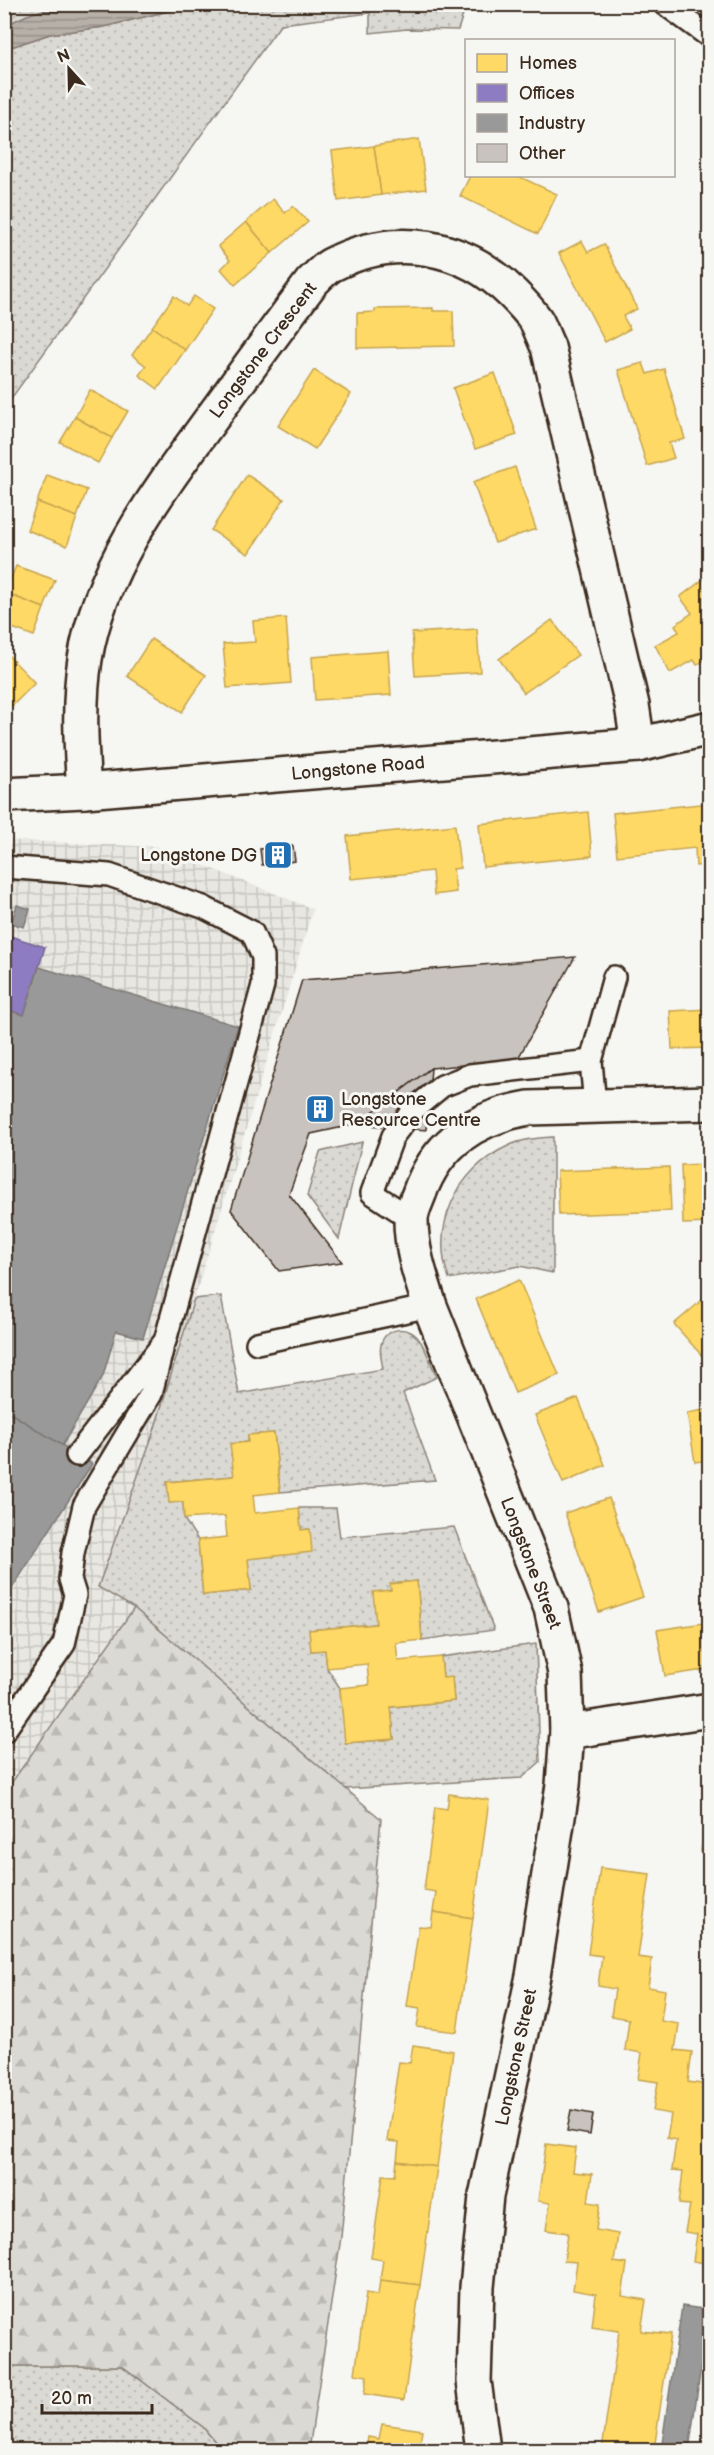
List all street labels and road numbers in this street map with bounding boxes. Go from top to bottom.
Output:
street label: Longstone Crescent [205,278,322,422]
street label: Longstone Road [290,752,426,785]
street label: Longstone Street [496,1494,565,1632]
street label: Longstone Street [492,1986,541,2127]

